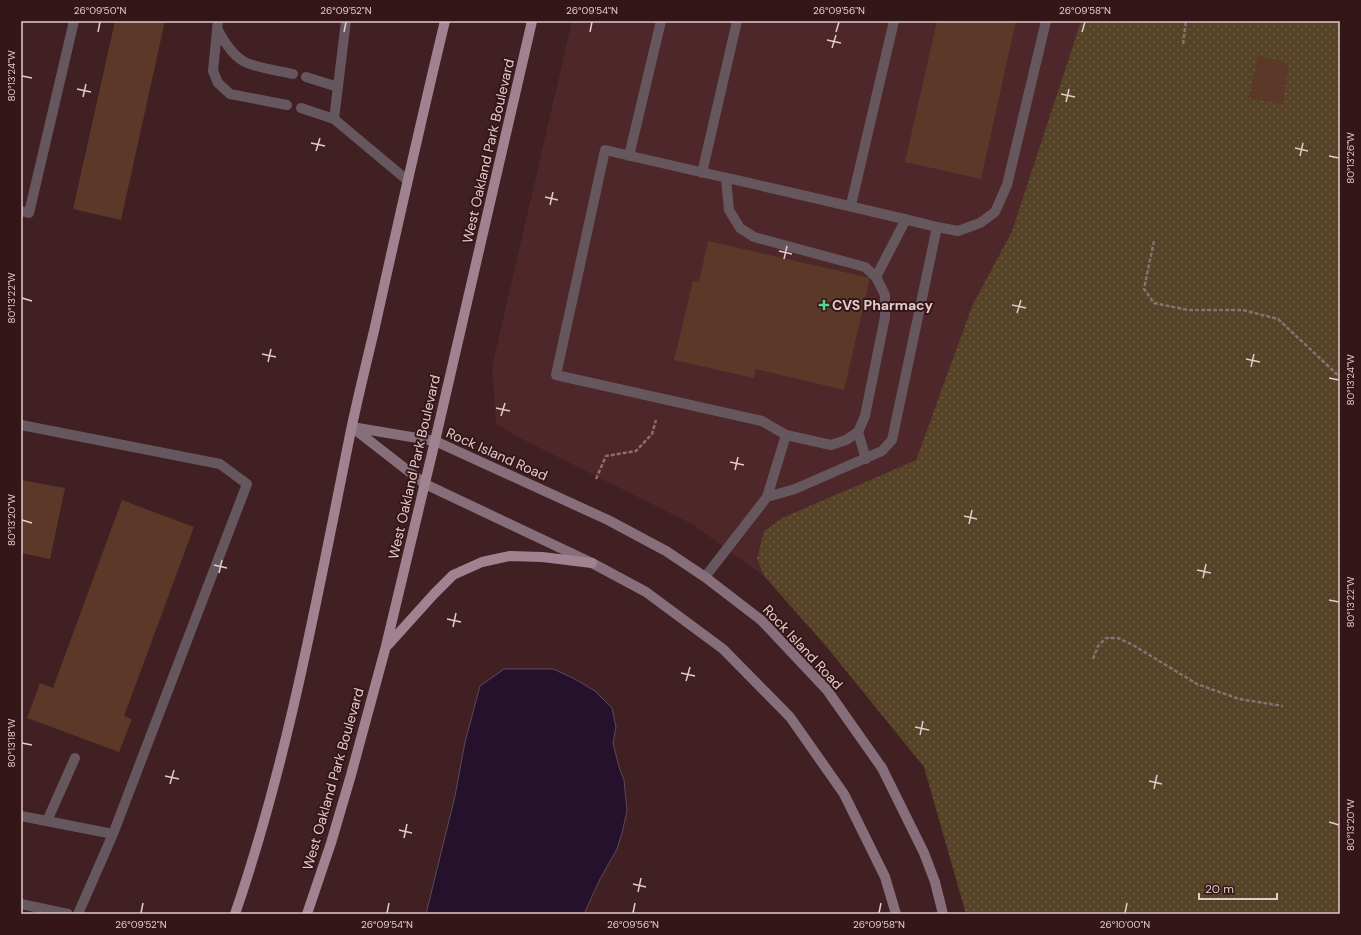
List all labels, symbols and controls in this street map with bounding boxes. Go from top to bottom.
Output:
text: 26°09'50"N [74,4,126,17]
text: 26°09'52"N [320,4,372,17]
text: 26°09'54"N [566,4,618,17]
text: 26°09'56"N [813,4,865,17]
text: 26°09'58"N [1059,4,1111,17]
text: 80°13'24"W [5,50,18,102]
street label: West Oakland Park Boulevard [458,57,518,245]
text: 80°13'26"W [1344,132,1357,184]
text: 80°13'22"W [5,272,18,324]
place label: CVS Pharmacy [832,296,934,314]
marker: CVS Pharmacy [819,300,829,310]
text: 80°13'24"W [1344,354,1357,406]
street label: West Oakland Park Boulevard [384,373,444,561]
street label: Rock Island Road [443,424,551,484]
text: 80°13'20"W [5,494,18,546]
text: 80°13'22"W [1344,576,1357,628]
street label: Rock Island Road [759,601,847,693]
street label: West Oakland Park Boulevard [298,686,368,872]
text: 80°13'18"W [5,718,18,767]
text: 80°13'20"W [1344,799,1357,851]
scale bar [1199,875,1277,901]
text: 20 m [1205,881,1234,897]
text: 26°09'52"N [115,918,167,931]
text: 26°09'54"N [361,918,413,931]
text: 26°09'56"N [607,918,659,931]
text: 26°09'58"N [853,918,905,931]
text: 26°10'00"N [1100,918,1150,931]

